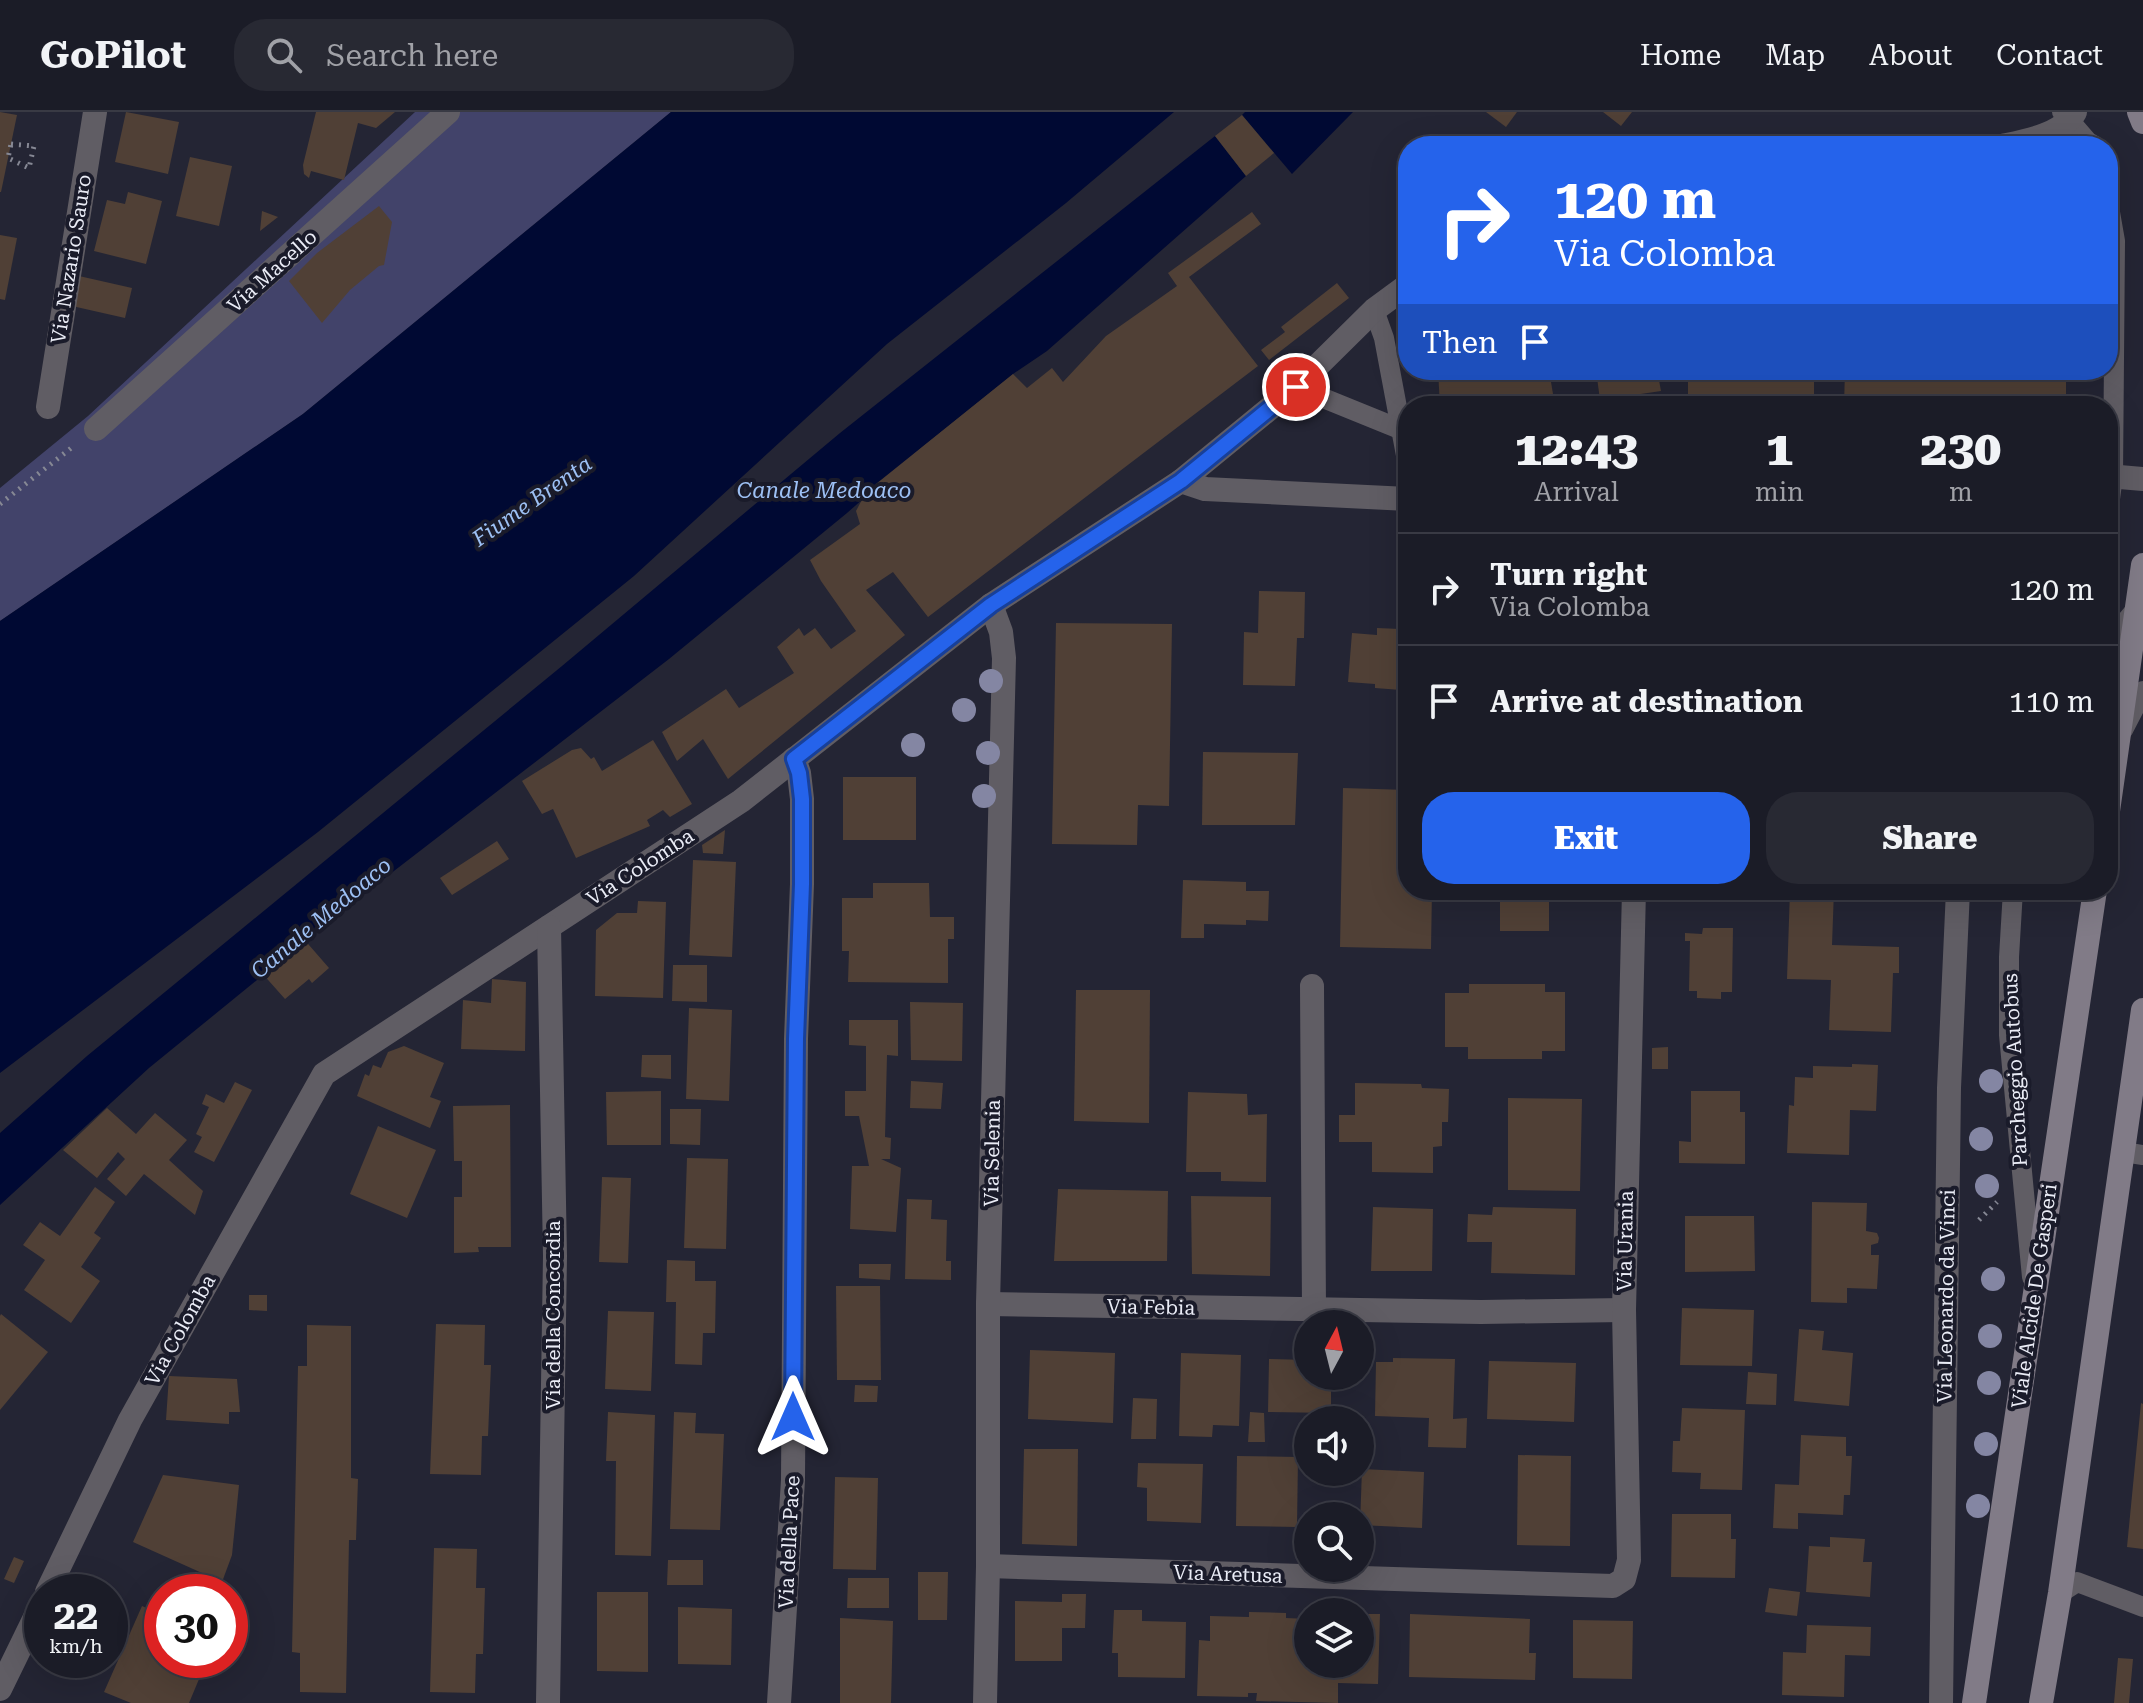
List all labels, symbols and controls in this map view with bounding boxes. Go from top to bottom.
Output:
search box [234,19,794,91]
text: GoPilot [40,33,186,77]
icon: search [262,33,306,77]
text: Search here [326,38,498,73]
text: Home [1640,39,1721,72]
text: Map [1765,39,1825,72]
text: About [1869,39,1952,72]
text: Contact [1996,39,2103,72]
text: 120 m [1554,166,1716,232]
icon: right [1422,168,1526,272]
street label: Via Nazario Sauro [46,173,96,345]
street label: Via Macello [222,224,322,318]
text: Via Colomba [1554,233,1775,275]
icon: arrive [1513,320,1557,364]
text: Then [1422,325,1497,360]
pin [1262,353,1330,421]
icon: arrive [1274,365,1318,409]
text: 12:43 [1515,421,1638,477]
text: 1 [1766,421,1793,477]
text: 230 [1921,421,2001,477]
water label: Fiume Brenta [467,451,596,552]
text: Arrival [1534,477,1619,507]
text: min [1755,477,1804,507]
text: m [1949,477,1973,507]
water label: Canale Medoaco [737,478,911,503]
text: Turn right [1490,557,1647,592]
icon: right [1422,567,1466,611]
text: 120 m [2009,572,2094,607]
text: Via Colomba [1490,592,1650,622]
icon: arrive [1422,679,1466,723]
text: Arrive at destination [1490,684,1803,719]
text: 110 m [2009,684,2094,719]
button: Exit [1422,792,1750,884]
button: Share [1766,792,2094,884]
street label: Via Colomba [582,823,698,911]
water label: Canale Medoaco [246,852,396,984]
street label: Parcheggio Autobus [1998,973,2032,1167]
street label: Via Selenia [979,1099,1005,1207]
street label: Viale Alcide De Gasperi [2006,1182,2062,1410]
street label: Via Leonardo da Vinci [1932,1189,1960,1403]
street label: Via Urania [1612,1190,1638,1292]
street label: Via della Concordia [541,1220,565,1410]
street label: Via Colomba [140,1270,220,1390]
street label: Via Febia [1107,1294,1195,1320]
north arrow [1294,1310,1374,1390]
map controls [1294,1310,1374,1678]
position arrow [751,1375,835,1459]
button: sound [1294,1406,1374,1486]
street label: Via della Pace [774,1475,804,1609]
button: search [1294,1502,1374,1582]
street label: Via Aretusa [1173,1560,1283,1588]
speed limit sign: 30 [144,1574,248,1678]
text: 22 [54,1592,98,1639]
button: layers [1294,1598,1374,1678]
text: km/h [49,1634,103,1658]

